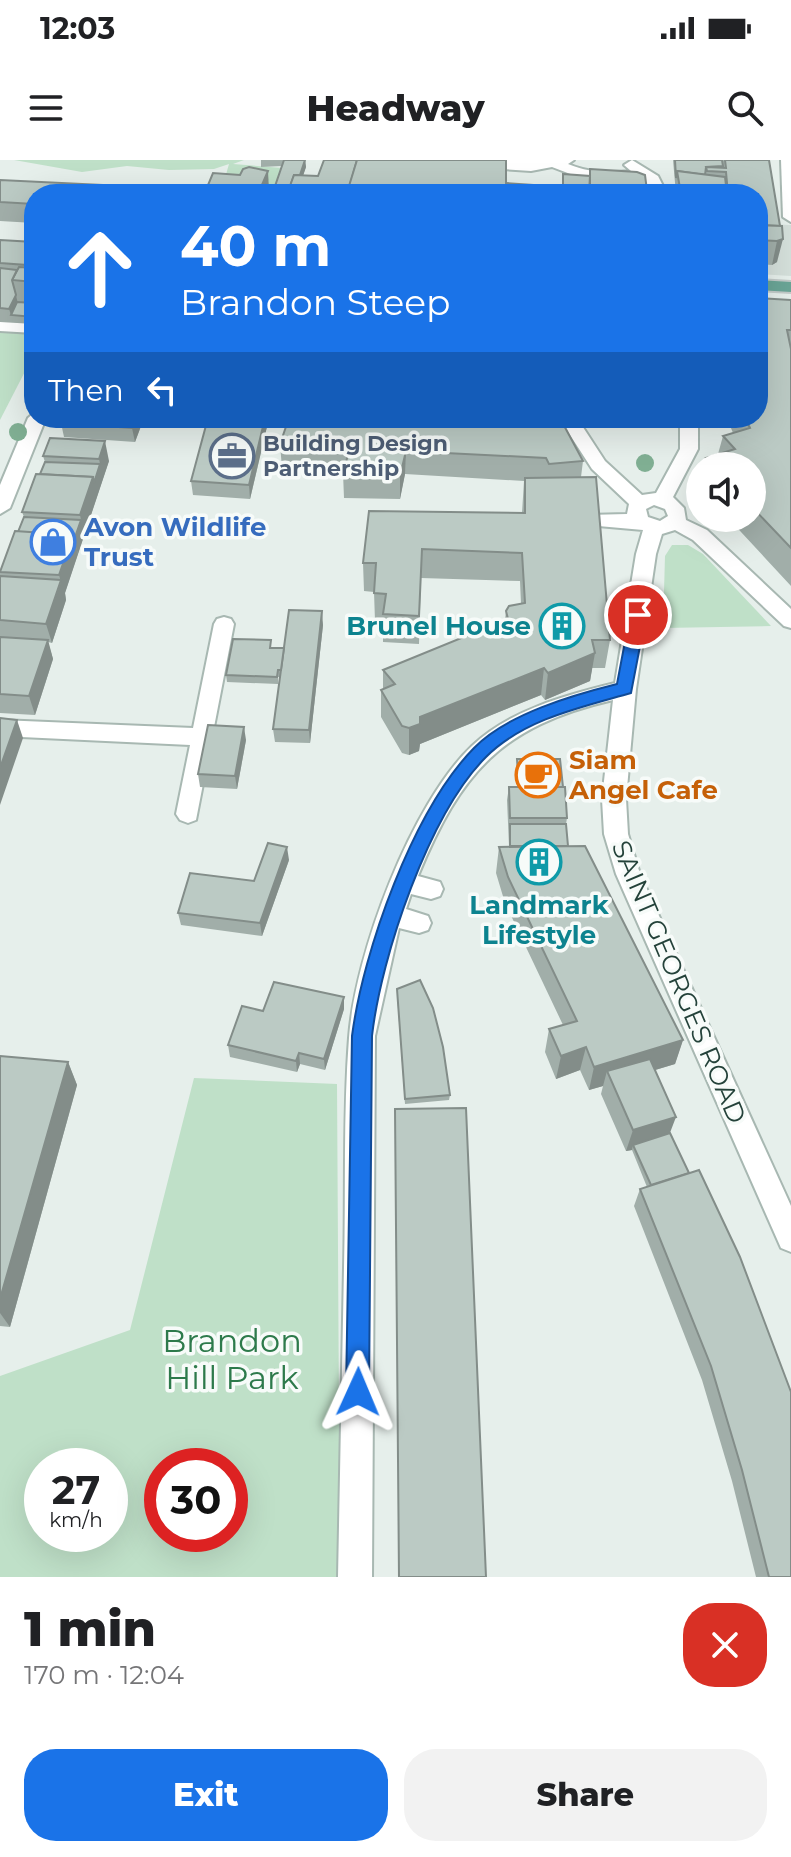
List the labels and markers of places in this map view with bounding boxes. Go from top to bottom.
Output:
place label: Building Design Partnership [263,430,448,482]
office icon: Building Design Partnership [208,432,256,480]
place label: Avon Wildlife Trust [83,511,266,573]
shop icon: Avon Wildlife Trust [29,518,77,566]
pin [604,581,672,649]
building icon: Brunel House [538,602,586,650]
place label: Brunel House [346,610,531,642]
place label: Siam Angel Cafe [568,744,718,806]
cafe icon: Siam Angel Cafe [514,751,562,799]
building icon: Landmark Lifestyle [515,838,563,886]
place label: Landmark Lifestyle [469,889,610,951]

